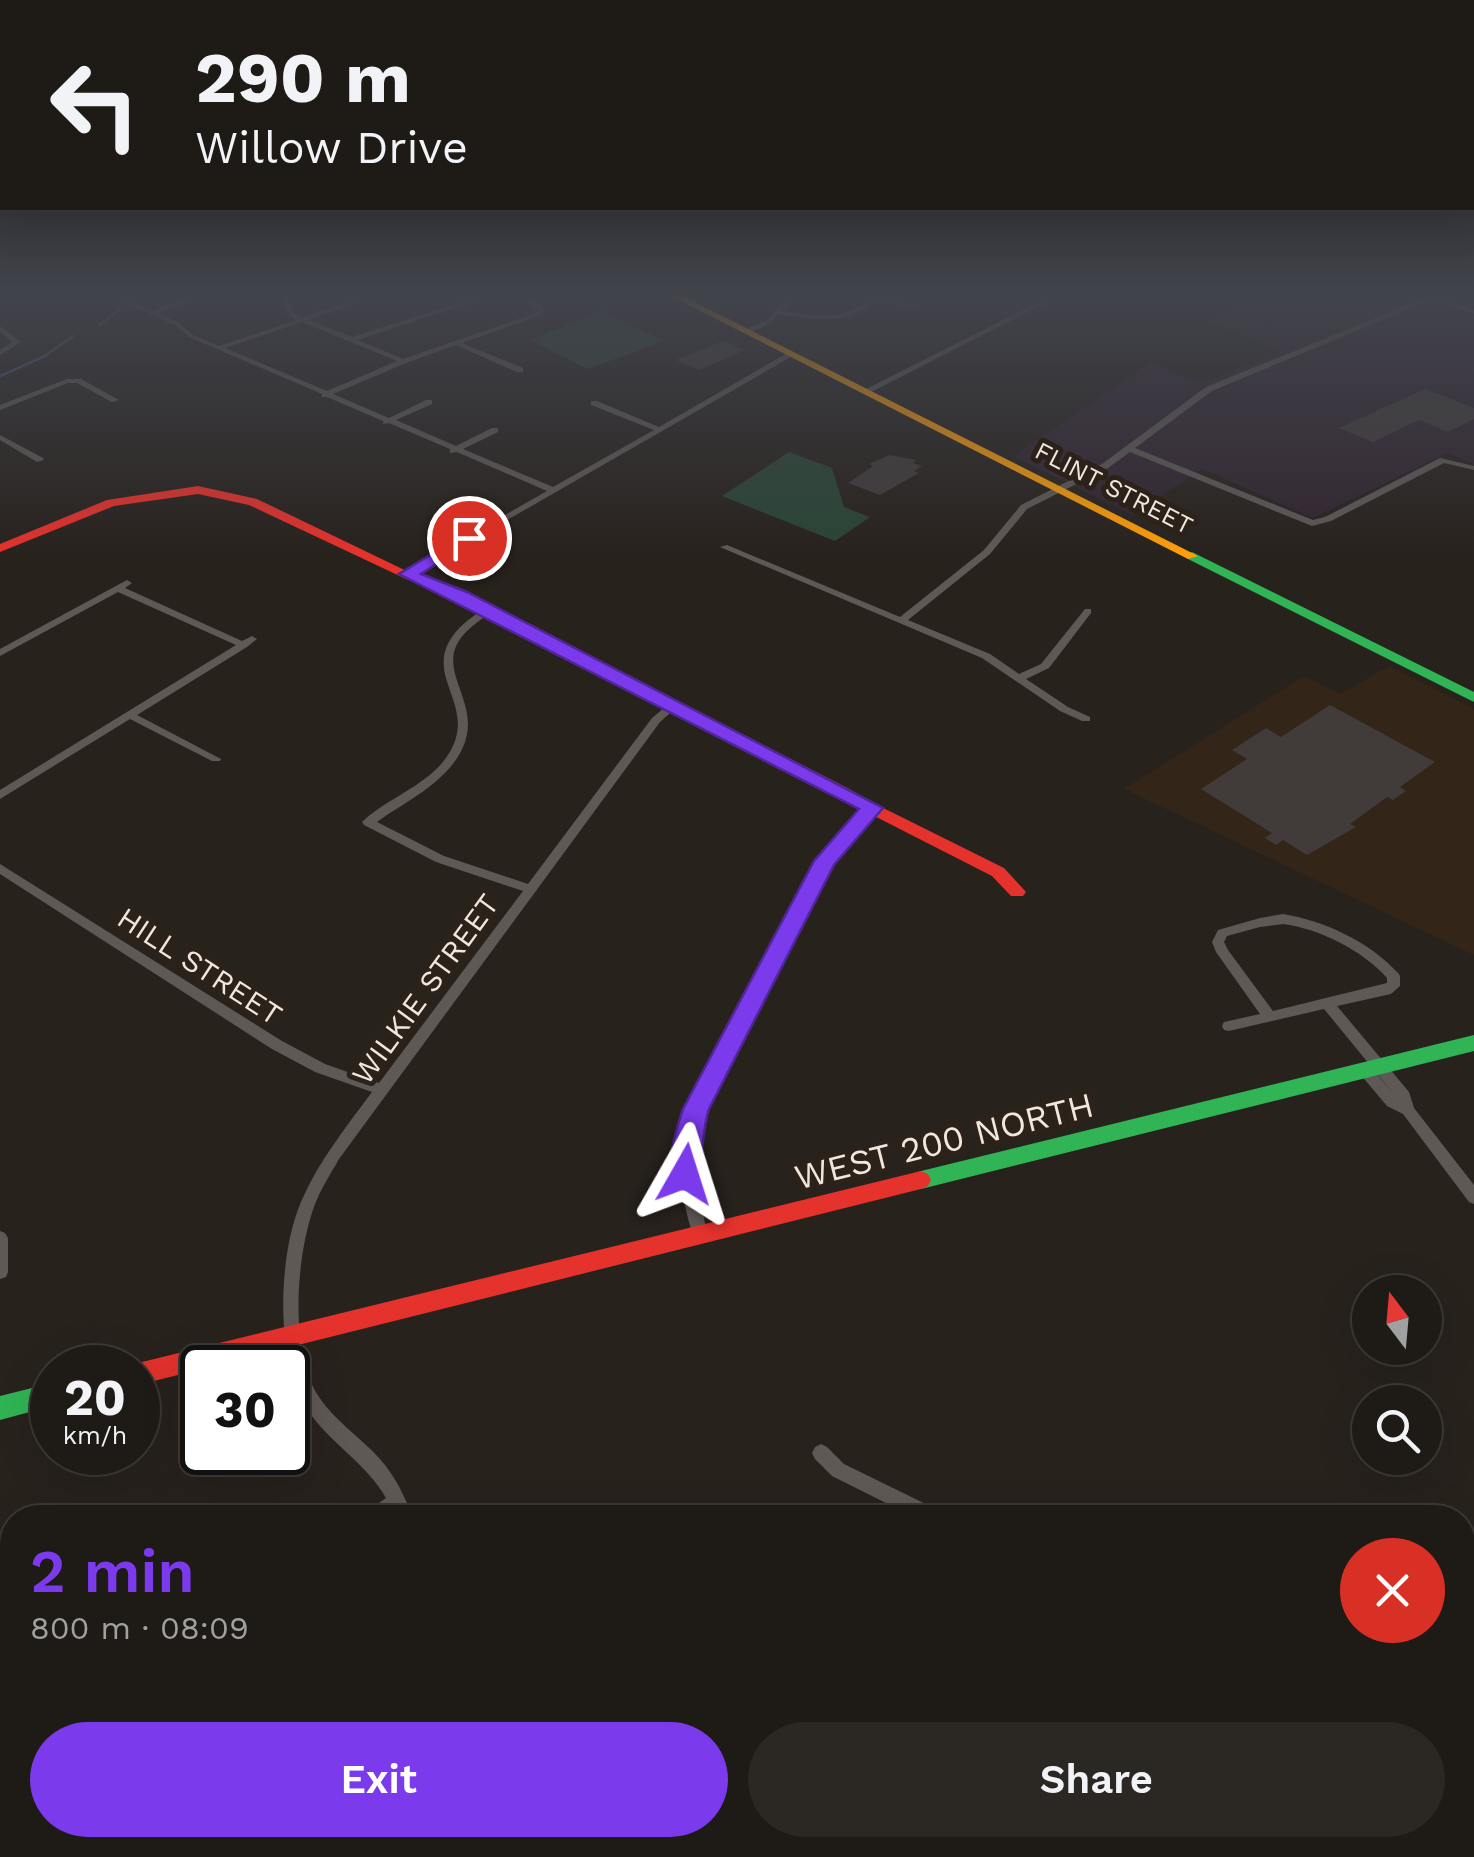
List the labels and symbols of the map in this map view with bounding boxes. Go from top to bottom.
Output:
street label: FLINT STREET [1030,436,1198,540]
pin [427,496,512,581]
street label: WILKIE STREET [344,887,506,1091]
street label: HILL STREET [111,900,289,1032]
street label: WEST 200 NORTH [790,1084,1098,1198]
position arrow [633,1122,737,1226]
north arrow [1352,1275,1442,1365]
speed limit sign: 30 [180,1345,310,1475]

